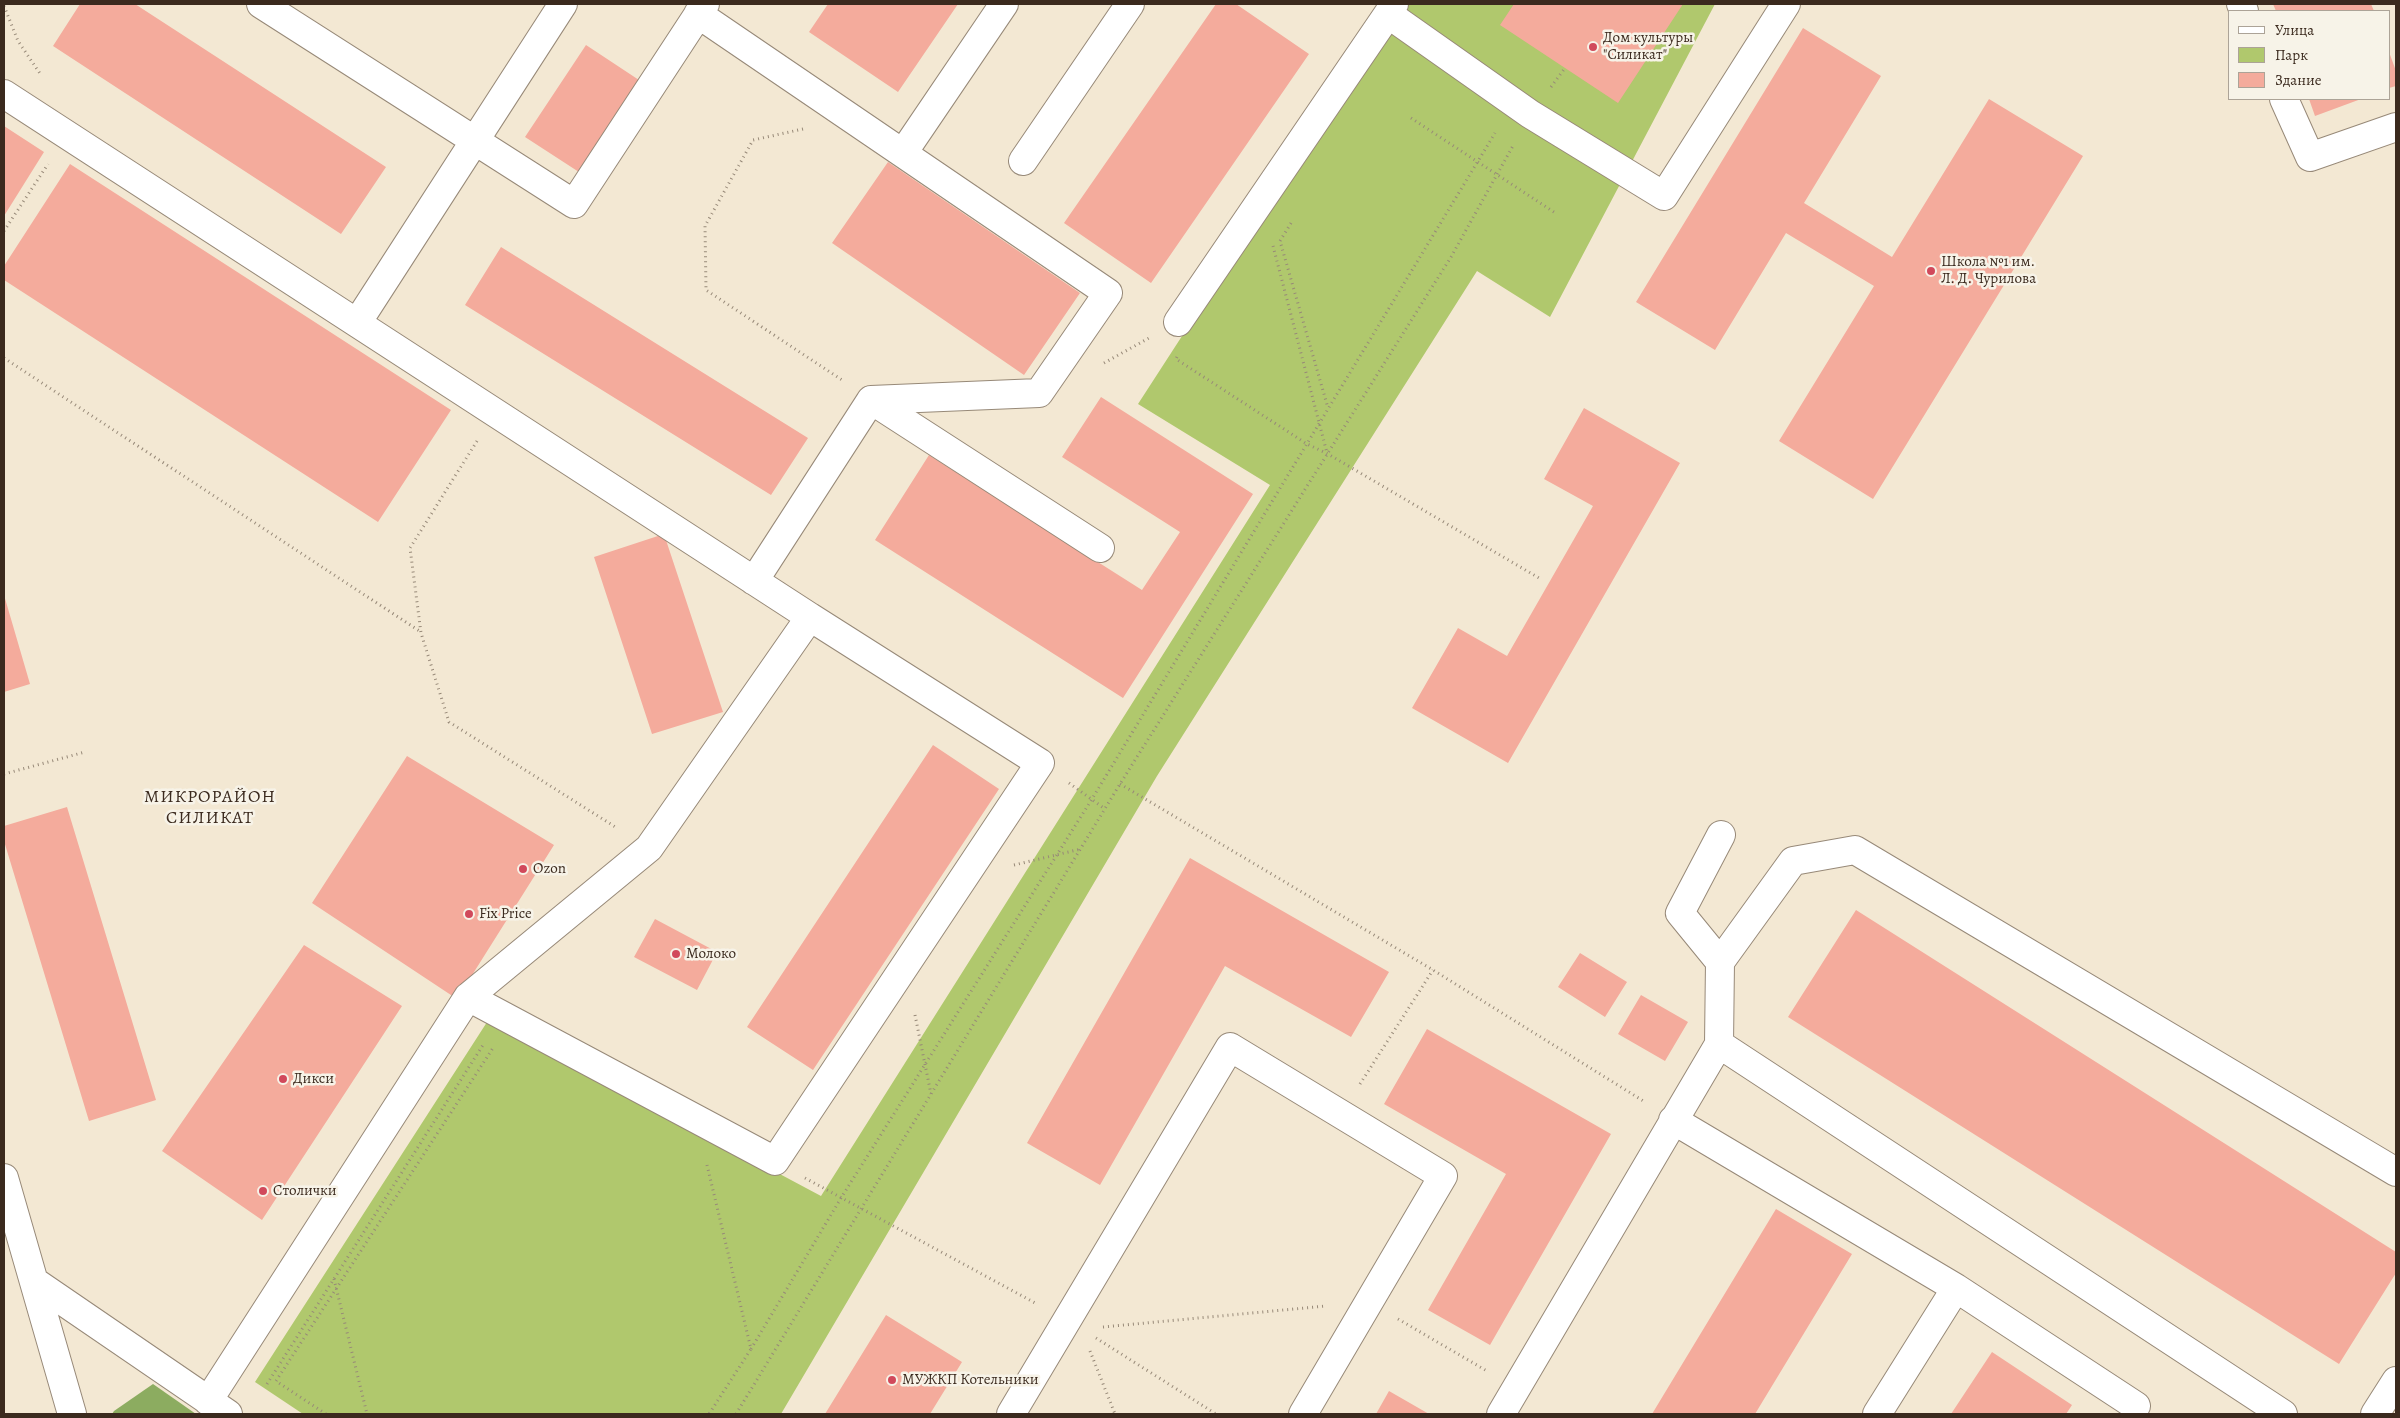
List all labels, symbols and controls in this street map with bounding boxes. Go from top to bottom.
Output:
legend [2228,10,2390,100]
text: Улица [2275,20,2314,40]
place label: Дом культуры "Силикат" [1603,29,1693,64]
marker: Дом культуры "Силикат" [1587,41,1599,53]
text: Парк [2275,45,2308,65]
text: Здание [2275,70,2322,90]
place label: Школа №1 им. Л. Д. Чурилова [1941,253,2036,288]
marker: Школа №1 им. Л. Д. Чурилова [1925,265,1937,277]
district label: МИКРОРАЙОН СИЛИКАТ [143,787,277,830]
place label: Ozon [533,860,566,878]
marker: Ozon [517,863,529,875]
place label: Fix Price [479,905,532,923]
marker: Fix Price [463,908,475,920]
place label: Молоко [686,945,736,963]
marker: Молоко [670,948,682,960]
place label: Дикси [293,1070,334,1088]
marker: Дикси [277,1073,289,1085]
place label: Столички [273,1182,337,1200]
marker: Столички [257,1185,269,1197]
place label: МУЖКП Котельники [902,1371,1039,1389]
marker: МУЖКП Котельники [886,1374,898,1386]

